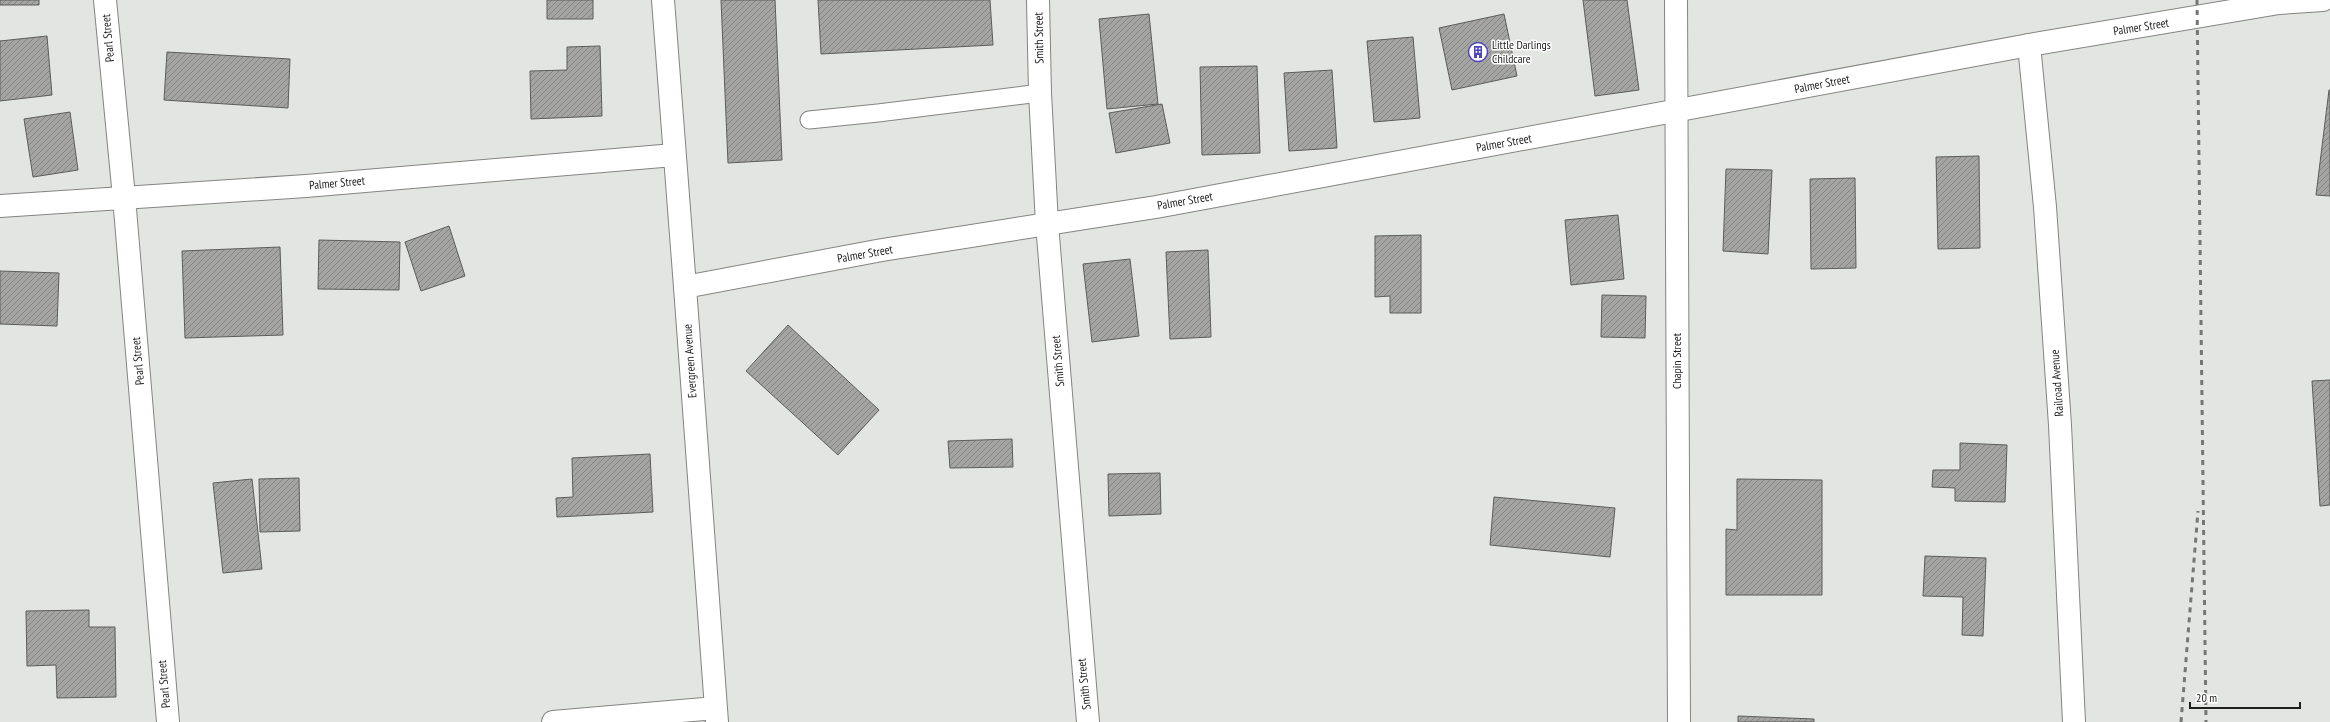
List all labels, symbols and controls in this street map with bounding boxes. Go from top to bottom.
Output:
street label: Smith Street [1031,11,1046,64]
street label: Pearl Street [98,13,117,63]
street label: Palmer Street [2112,15,2171,38]
place label: Little Darlings Childcare [1492,37,1551,66]
building icon: Little Darlings Childcare [1467,41,1489,63]
street label: Palmer Street [1793,71,1852,96]
street label: Palmer Street [1475,130,1534,155]
street label: Palmer Street [308,173,366,192]
street label: Palmer Street [1156,188,1215,213]
street label: Palmer Street [836,241,895,266]
street label: Evergreen Avenue [679,323,700,399]
street label: Chapin Street [1669,332,1684,389]
street label: Smith Street [1048,334,1067,387]
street label: Pearl Street [128,336,147,386]
street label: Railroad Avenue [2047,349,2066,417]
street label: Smith Street [1073,657,1094,710]
street label: Pearl Street [154,659,173,709]
scale bar [2190,684,2300,710]
text: 20 m [2196,690,2217,705]

